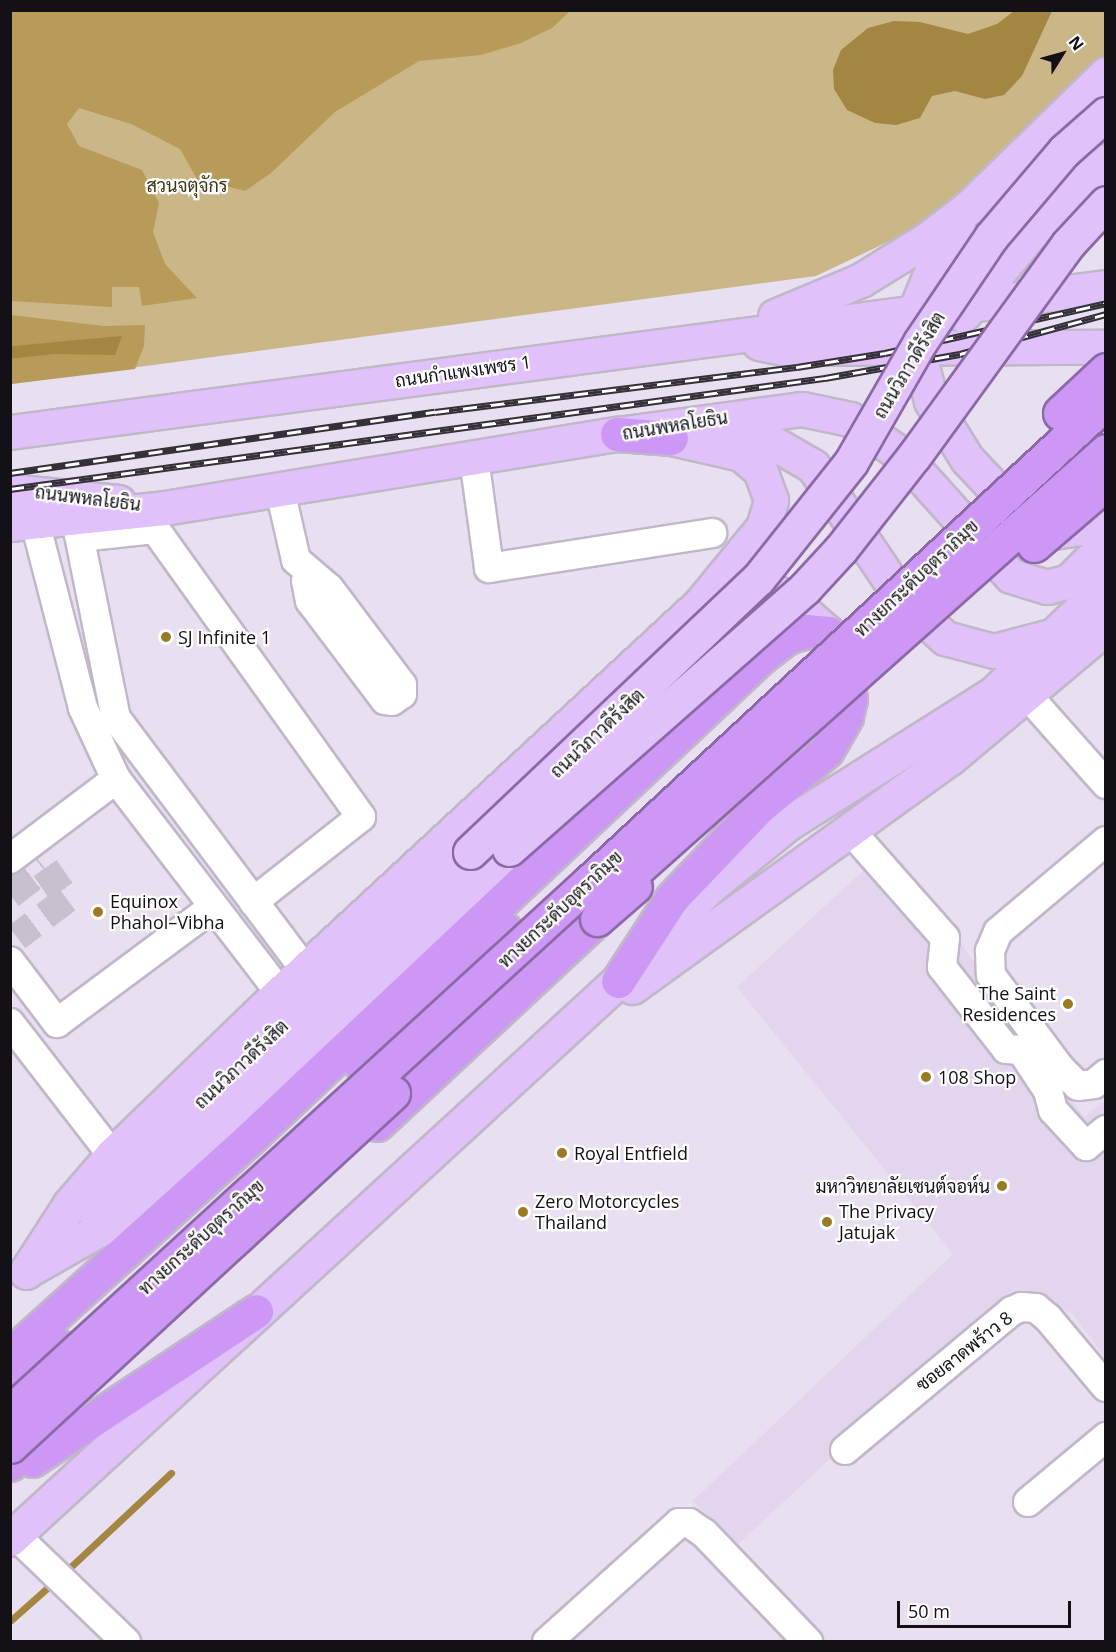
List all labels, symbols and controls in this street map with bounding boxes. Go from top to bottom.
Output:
north arrow [1032,24,1092,84]
text: N [1064,31,1089,55]
park label: สวนจตุจักร [146,174,228,196]
street label: ถนนวิภาวดีรังสิต [869,308,949,422]
street label: ถนนกำแพงเพชร 1 [394,351,532,391]
street label: ถนนพหลโยธิน [621,406,729,444]
street label: ถนนพหลโยธิน [34,481,142,515]
street label: ทางยกระดับอุตราภิมุข [849,515,983,641]
place label: SJ Infinite 1 [178,626,271,648]
marker: SJ Infinite 1 [159,630,173,644]
street label: ถนนวิภาวดีรังสิต [546,684,648,782]
street label: ทางยกระดับอุตราภิมุข [493,846,627,972]
place label: Equinox Phahol–Vibha [110,891,225,934]
marker: Equinox Phahol–Vibha [91,905,105,919]
place label: The Saint Residences [962,983,1056,1026]
marker: The Saint Residences [1061,997,1075,1011]
street label: ถนนวิภาวดีรังสิต [190,1015,292,1113]
place label: 108 Shop [938,1066,1016,1088]
marker: 108 Shop [919,1070,933,1084]
place label: Royal Entfield [574,1142,688,1164]
marker: Royal Entfield [555,1146,569,1160]
street label: ทางยกระดับอุตราภิมุข [134,1175,268,1299]
place label: มหาวิทยาลัยเซนต์จอห์น [815,1175,990,1197]
marker: มหาวิทยาลัยเซนต์จอห์น [995,1179,1009,1193]
place label: Zero Motorcycles Thailand [535,1191,679,1234]
place label: The Privacy Jatujak [839,1201,934,1244]
marker: Zero Motorcycles Thailand [516,1205,530,1219]
marker: The Privacy Jatujak [820,1215,834,1229]
street label: ซอยลาดพร้าว 8 [912,1307,1016,1395]
scale bar [900,1589,1074,1627]
text: 50 m [908,1599,950,1623]

